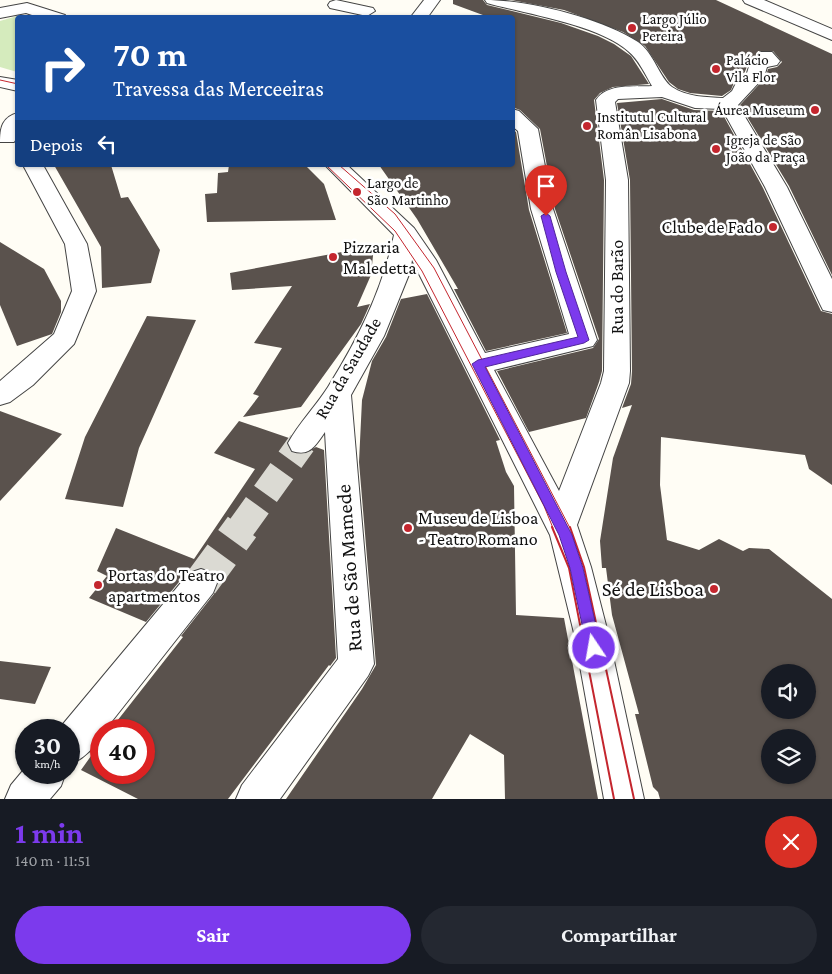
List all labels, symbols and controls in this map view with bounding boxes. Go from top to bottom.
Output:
place label: Largo Júlio Pereira [642,11,707,44]
marker: Largo Júlio Pereira [626,22,638,34]
icon: right [30,35,95,100]
text: 70 m [113,35,187,74]
place label: Palácio Vila Flor [726,52,777,85]
marker: Palácio Vila Flor [710,63,722,75]
text: Travessa das Merceeiras [113,76,324,101]
place label: Áurea Museum [714,102,805,118]
marker: Áurea Museum [809,104,821,116]
place label: Institutul Cultural Român Lisabona [597,109,707,142]
marker: Institutul Cultural Român Lisabona [581,120,593,132]
icon: left [93,130,121,158]
place label: Igreja de São João da Praça [724,132,805,166]
text: Depois [30,134,83,155]
marker: Igreja de São João da Praça [710,143,722,155]
pin [525,165,567,216]
icon: arrive [532,172,560,200]
place label: Largo de São Martinho [367,175,448,208]
marker: Largo de São Martinho [351,186,363,198]
place label: Clube de Fado [662,217,763,237]
marker: Clube de Fado [767,221,779,233]
place label: Pizzaria Maledetta [343,237,416,278]
street label: Rua do Barão [607,240,627,334]
marker: Pizzaria Maledetta [327,251,339,263]
street label: Rua da Saudade [311,314,385,422]
street label: Rua de São Mamede [331,483,367,653]
place label: Museu de Lisboa - Teatro Romano [418,508,538,549]
marker: Museu de Lisboa - Teatro Romano [402,522,414,534]
place label: Portas do Teatro apartmentos [108,565,225,606]
place label: Sé de Lisboa [602,577,704,601]
marker: Portas do Teatro apartmentos [92,579,104,591]
marker: Sé de Lisboa [708,583,720,595]
position arrow [567,621,619,673]
map controls [761,664,816,784]
button: sound [761,664,816,719]
speed limit sign: 40 [90,719,155,784]
button: layers [761,729,816,784]
text: 30 [34,732,61,759]
text: km/h [35,757,60,771]
text: 1 min [15,816,83,849]
button: close [765,816,817,868]
text: 140 m · 11:51 [15,852,90,869]
button: Sair [15,906,411,964]
button: Compartilhar [421,906,817,964]

